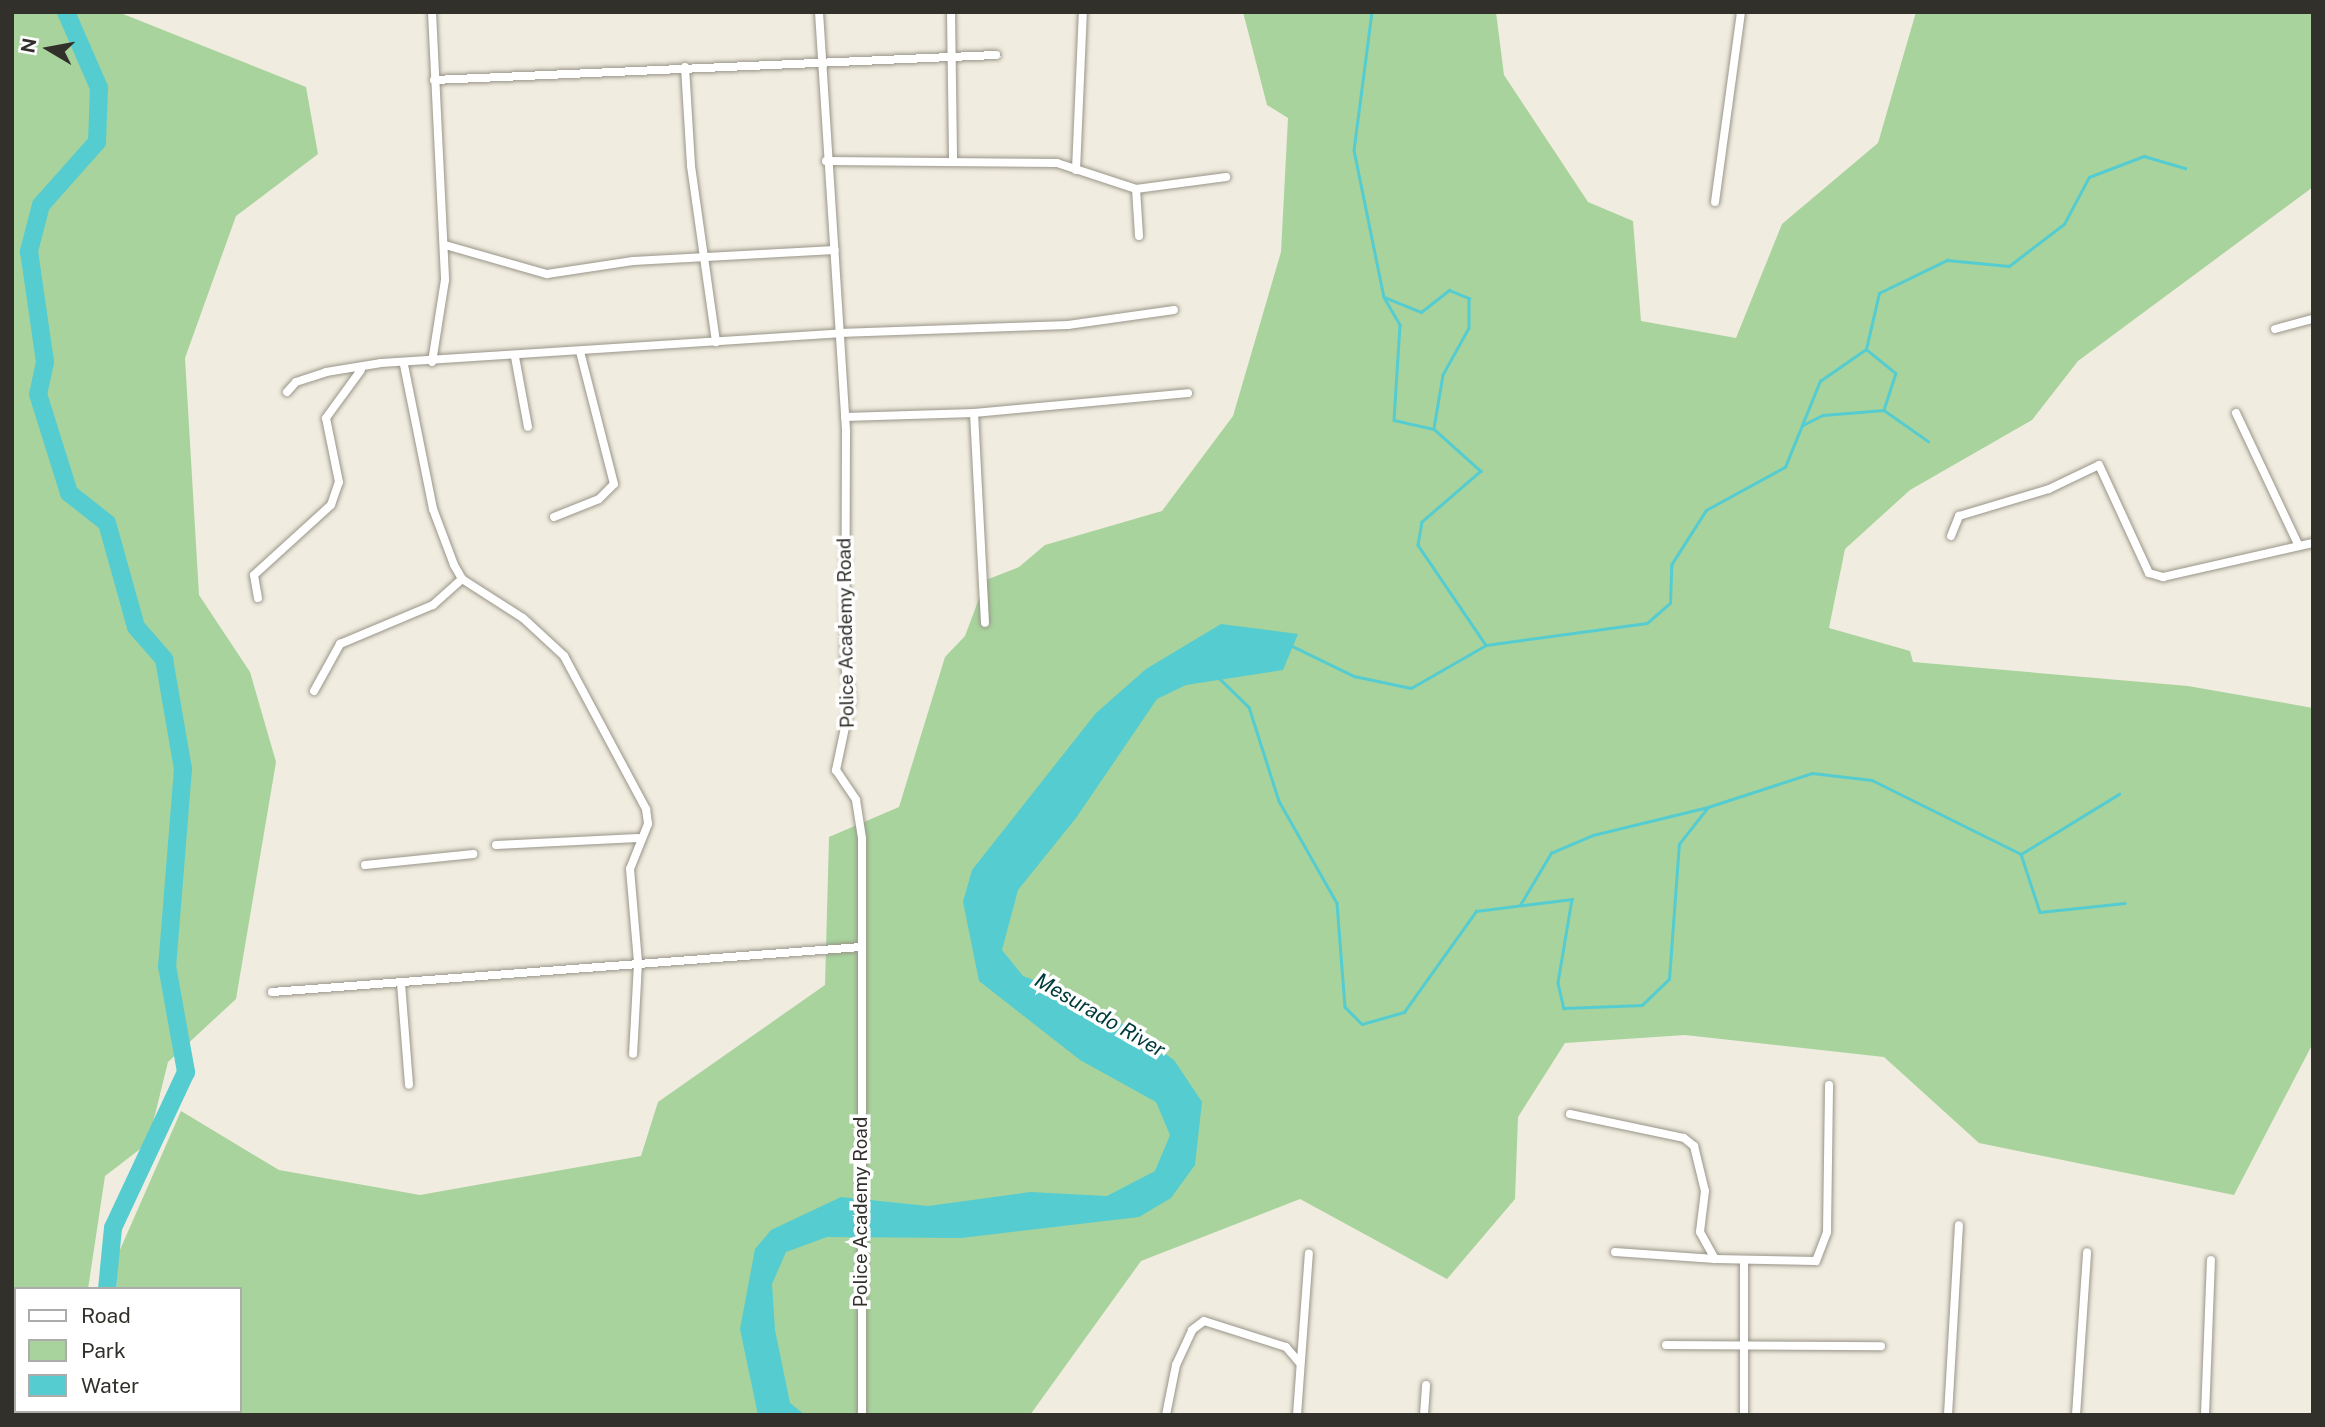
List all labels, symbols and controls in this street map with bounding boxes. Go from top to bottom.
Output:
north arrow [14,14,84,84]
text: N [16,36,40,55]
street label: Police Academy Road [833,538,859,728]
water label: Mesurado River [1030,967,1170,1063]
street label: Police Academy Road [850,1117,872,1307]
legend [14,1287,242,1413]
text: Road [81,1303,131,1328]
text: Park [81,1338,126,1363]
text: Water [81,1373,139,1398]

